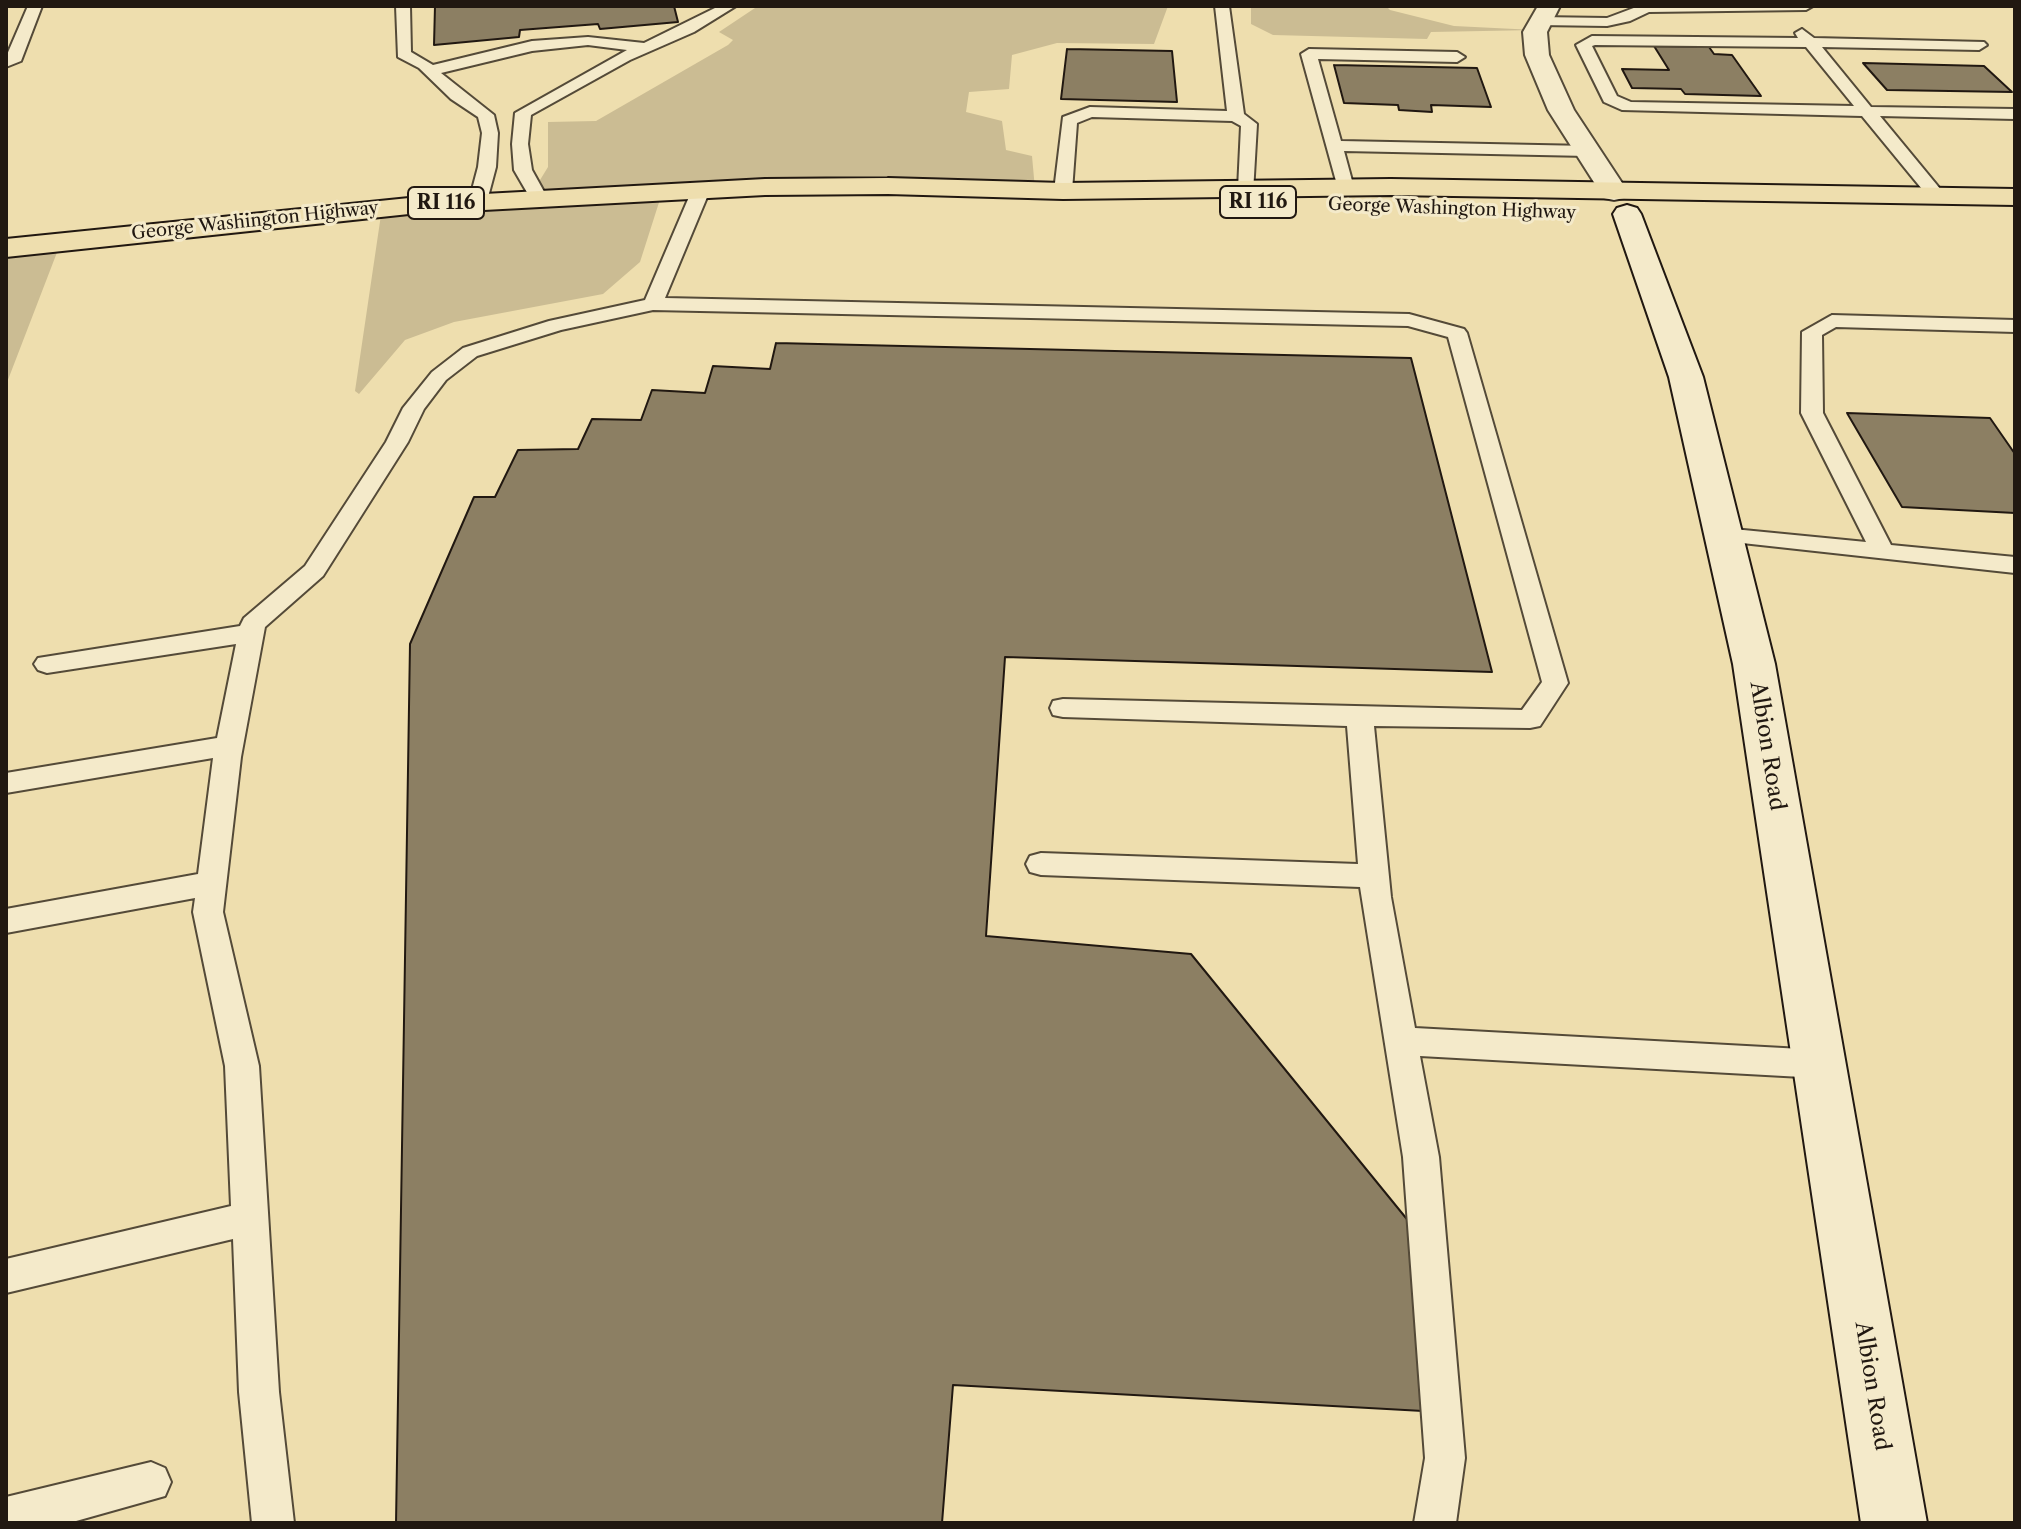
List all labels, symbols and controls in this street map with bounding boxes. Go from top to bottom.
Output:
road number: RI 116 [1220,186,1296,218]
road number: RI 116 [408,187,484,219]
street label: George Washington Highway [1327,194,1577,224]
street label: George Washington Highway [130,197,380,245]
street label: Albion Road [1744,680,1790,812]
street label: Albion Road [1849,1320,1895,1452]

